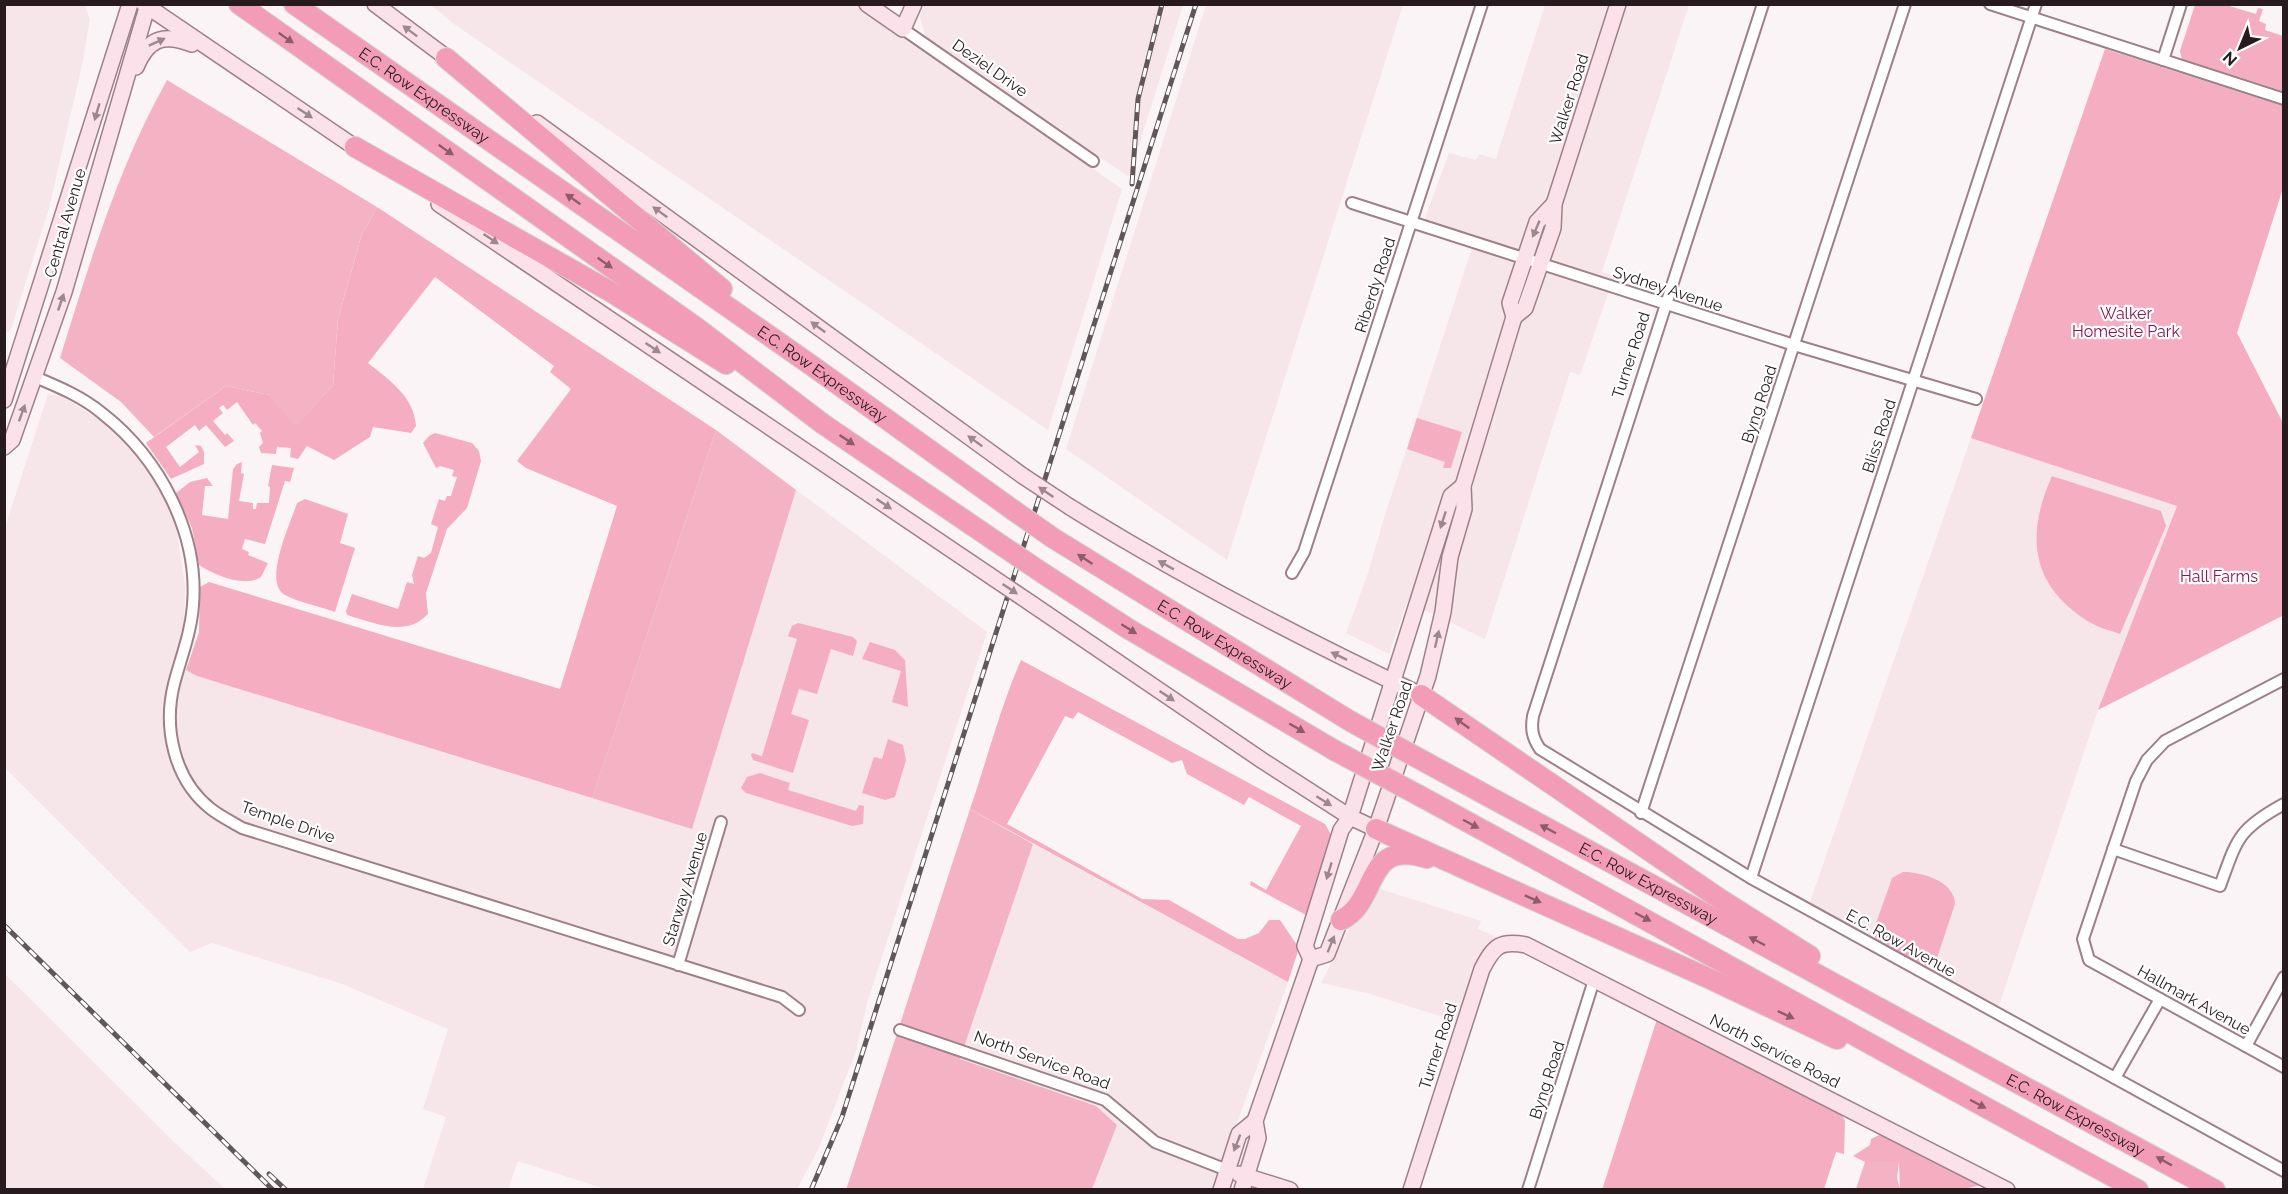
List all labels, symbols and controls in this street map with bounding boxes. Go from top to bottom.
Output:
north arrow [2210,18,2270,78]
one-way arrow [403,25,419,37]
one-way arrow [278,32,294,44]
street label: Deziel Drive [949,35,1031,101]
one-way arrow [149,37,167,47]
street label: E.C. Row Expressway [356,43,493,147]
text: N [2219,47,2241,70]
street label: Walker Road [1545,51,1593,147]
one-way arrow [92,103,101,121]
one-way arrow [296,107,312,119]
one-way arrow [438,144,453,156]
street label: Central Avenue [40,166,90,280]
one-way arrow [566,193,582,205]
one-way arrow [652,206,668,218]
one-way arrow [1531,220,1540,238]
one-way arrow [483,233,499,244]
street label: Riberdy Road [1351,235,1399,335]
one-way arrow [597,257,613,269]
street label: Sydney Avenue [1611,262,1725,316]
one-way arrow [56,293,66,311]
park label: Walker Homesite Park [2072,304,2180,341]
street label: Turner Road [1608,309,1654,401]
street label: E.C. Row Expressway [754,321,891,426]
one-way arrow [810,321,826,333]
one-way arrow [644,342,660,354]
street label: Byng Road [1737,363,1781,445]
street label: Bliss Road [1858,397,1900,475]
one-way arrow [18,404,27,422]
one-way arrow [839,434,855,445]
one-way arrow [968,436,983,448]
one-way arrow [1038,486,1055,497]
one-way arrow [875,498,891,510]
one-way arrow [1438,511,1448,529]
one-way arrow [1077,553,1093,564]
one-way arrow [1157,560,1174,570]
park label: Hall Farms [2180,567,2258,586]
one-way arrow [1002,584,1019,595]
street label: E.C. Row Expressway [1154,595,1296,693]
one-way arrow [1121,623,1137,634]
one-way arrow [1432,630,1442,648]
one-way arrow [1330,651,1347,660]
street label: Walker Road [1368,678,1416,774]
one-way arrow [1158,690,1174,702]
one-way arrow [1454,718,1470,729]
one-way arrow [1289,722,1305,733]
one-way arrow [1316,795,1332,806]
street label: Temple Drive [239,797,337,847]
one-way arrow [1463,819,1480,829]
one-way arrow [1539,824,1556,834]
street label: Starway Avenue [659,830,711,948]
street label: E.C. Row Expressway [1576,838,1721,928]
one-way arrow [1323,862,1333,880]
one-way arrow [1524,894,1542,904]
street label: E.C. Row Avenue [1843,905,1959,981]
one-way arrow [1634,911,1652,921]
one-way arrow [1326,935,1336,953]
one-way arrow [1748,936,1765,946]
street label: Hallmark Avenue [2134,961,2254,1039]
street label: Turner Road [1415,1000,1461,1092]
street label: North Service Road [1707,1010,1843,1092]
one-way arrow [1778,1010,1795,1019]
street label: North Service Road [971,1027,1113,1093]
street label: Byng Road [1525,1039,1569,1121]
street label: E.C. Row Expressway [2003,1069,2149,1160]
one-way arrow [1970,1099,1987,1109]
one-way arrow [1231,1134,1241,1152]
one-way arrow [2155,1156,2172,1166]

